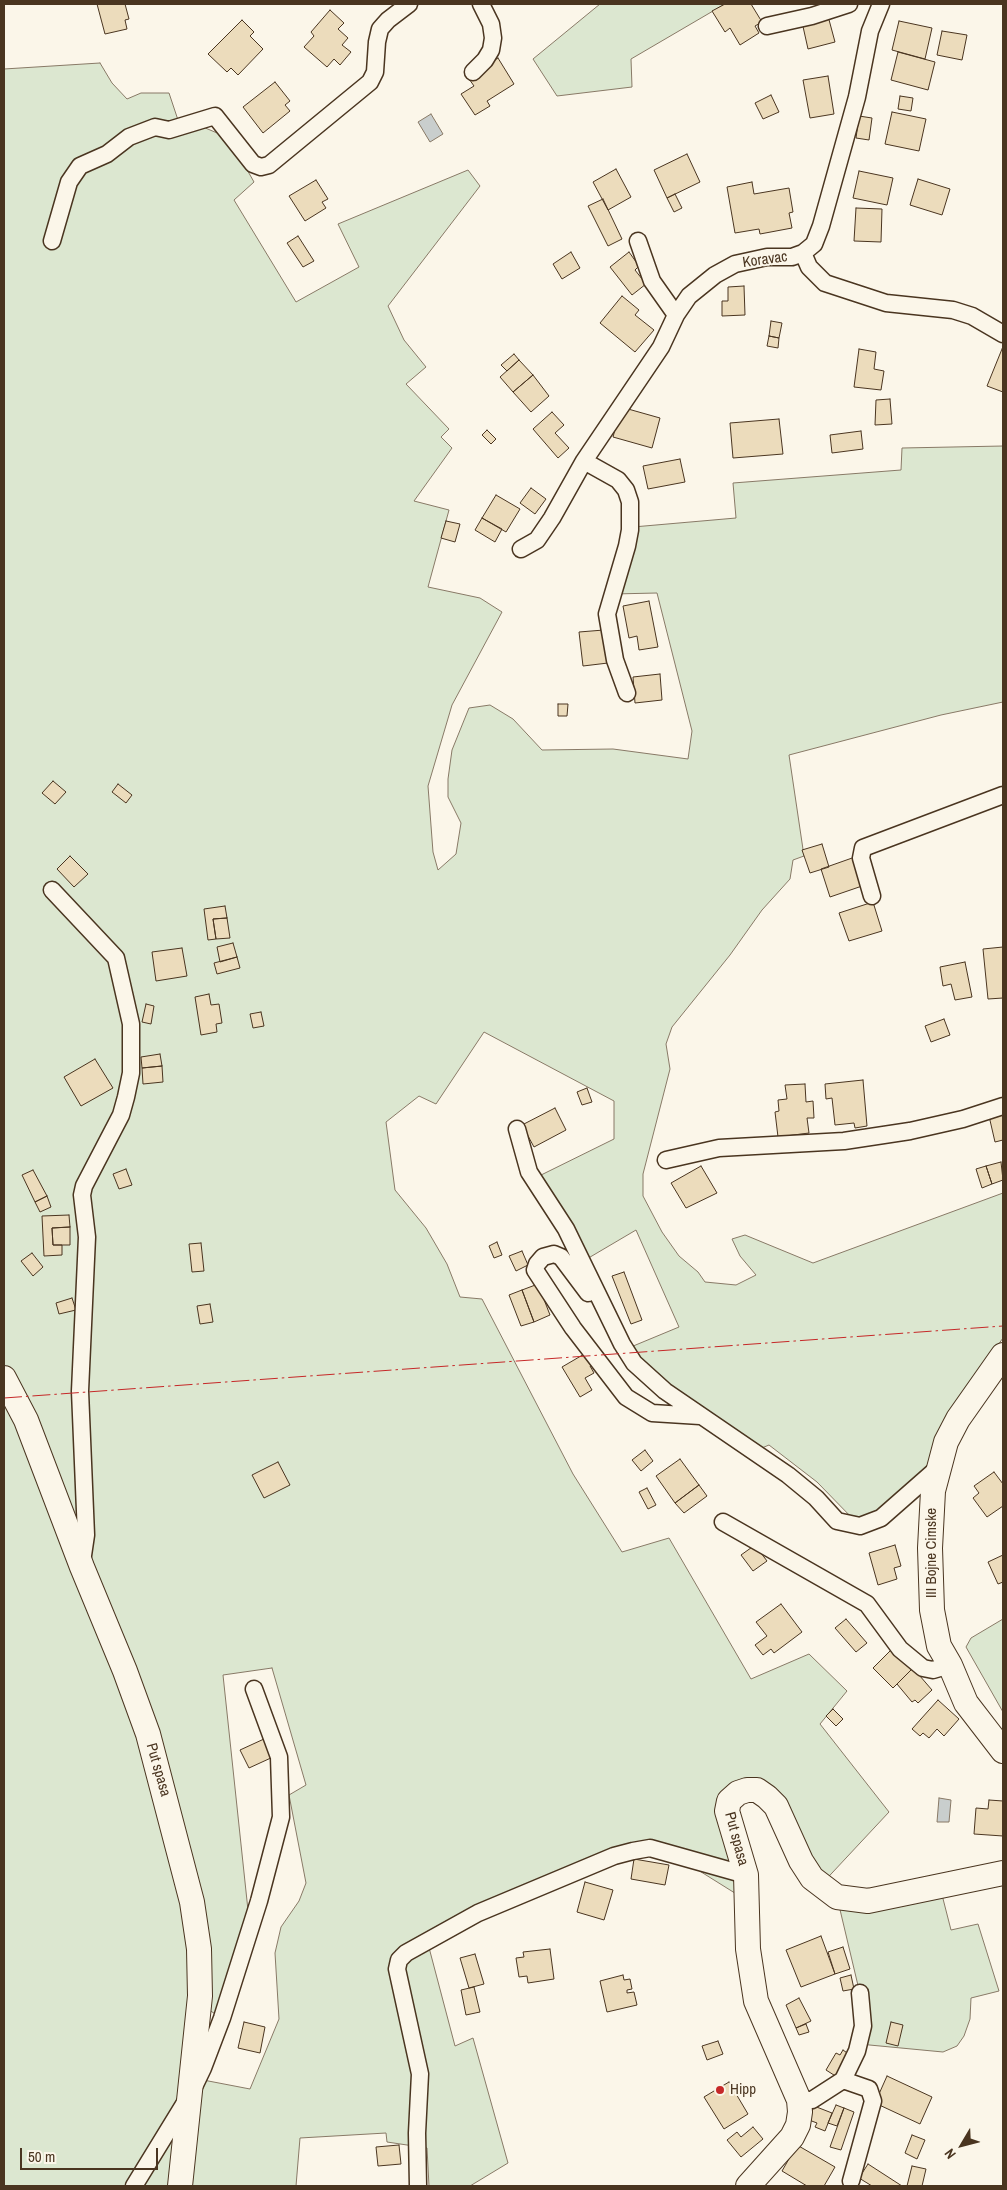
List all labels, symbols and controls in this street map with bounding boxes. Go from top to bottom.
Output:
street label: Koravac [741,248,789,272]
street label: III Bojne Cimske [923,1508,941,1598]
street label: Put spasa [142,1741,174,1799]
street label: Put spasa [720,1810,752,1868]
place label: Hipp [730,2081,756,2099]
marker: Hipp [714,2084,726,2096]
north arrow [937,2120,987,2170]
scale bar [22,2138,160,2170]
text: N [940,2145,960,2163]
text: 50 m [28,2146,55,2167]

